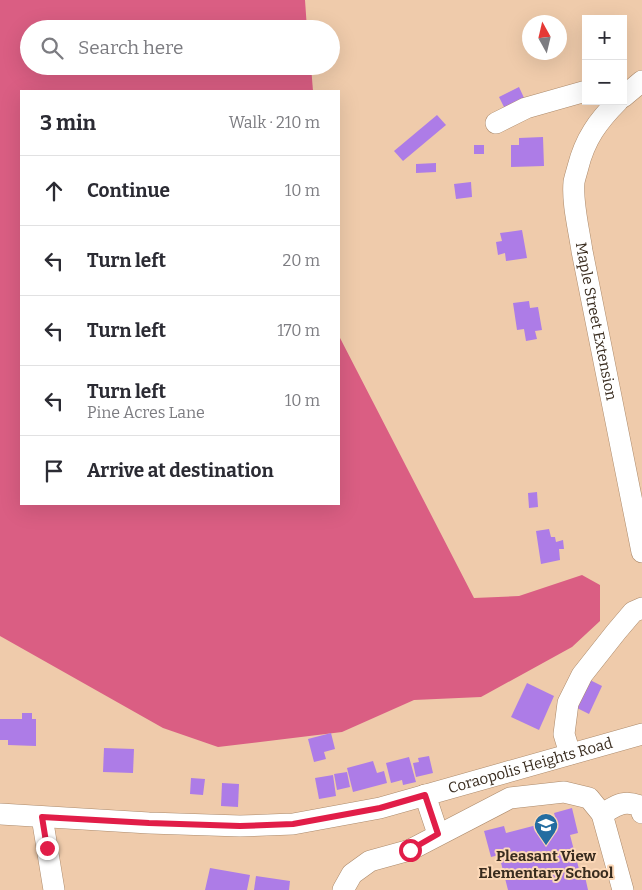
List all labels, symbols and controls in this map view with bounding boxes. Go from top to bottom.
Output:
north arrow [522,15,567,60]
map controls [582,15,627,105]
button: + [582,15,627,60]
search box [20,20,340,75]
icon: search [38,34,66,62]
text: Search here [78,36,183,59]
button: − [582,60,627,105]
text: 3 min [40,110,96,136]
text: Walk · 210 m [229,113,320,132]
icon: ahead [40,177,68,205]
text: Continue [87,179,170,202]
text: 10 m [285,181,320,200]
street label: Maple Street Extension [572,241,621,402]
icon: left [40,247,68,275]
text: Turn left [87,249,166,272]
text: 20 m [283,251,320,270]
icon: left [40,317,68,345]
text: Turn left [87,319,166,342]
text: 170 m [277,321,320,340]
text: Turn left [87,380,166,403]
icon: left [40,387,68,415]
text: 10 m [285,391,320,410]
text: Pine Acres Lane [87,403,205,422]
icon: arrive [40,457,68,485]
text: Arrive at destination [87,459,274,482]
street label: Coraopolis Heights Road [446,734,615,797]
school or university icon: Pleasant View Elementary School [533,812,559,846]
route end [36,837,59,860]
route start [399,839,422,862]
place label: Pleasant View Elementary School [479,847,614,882]

